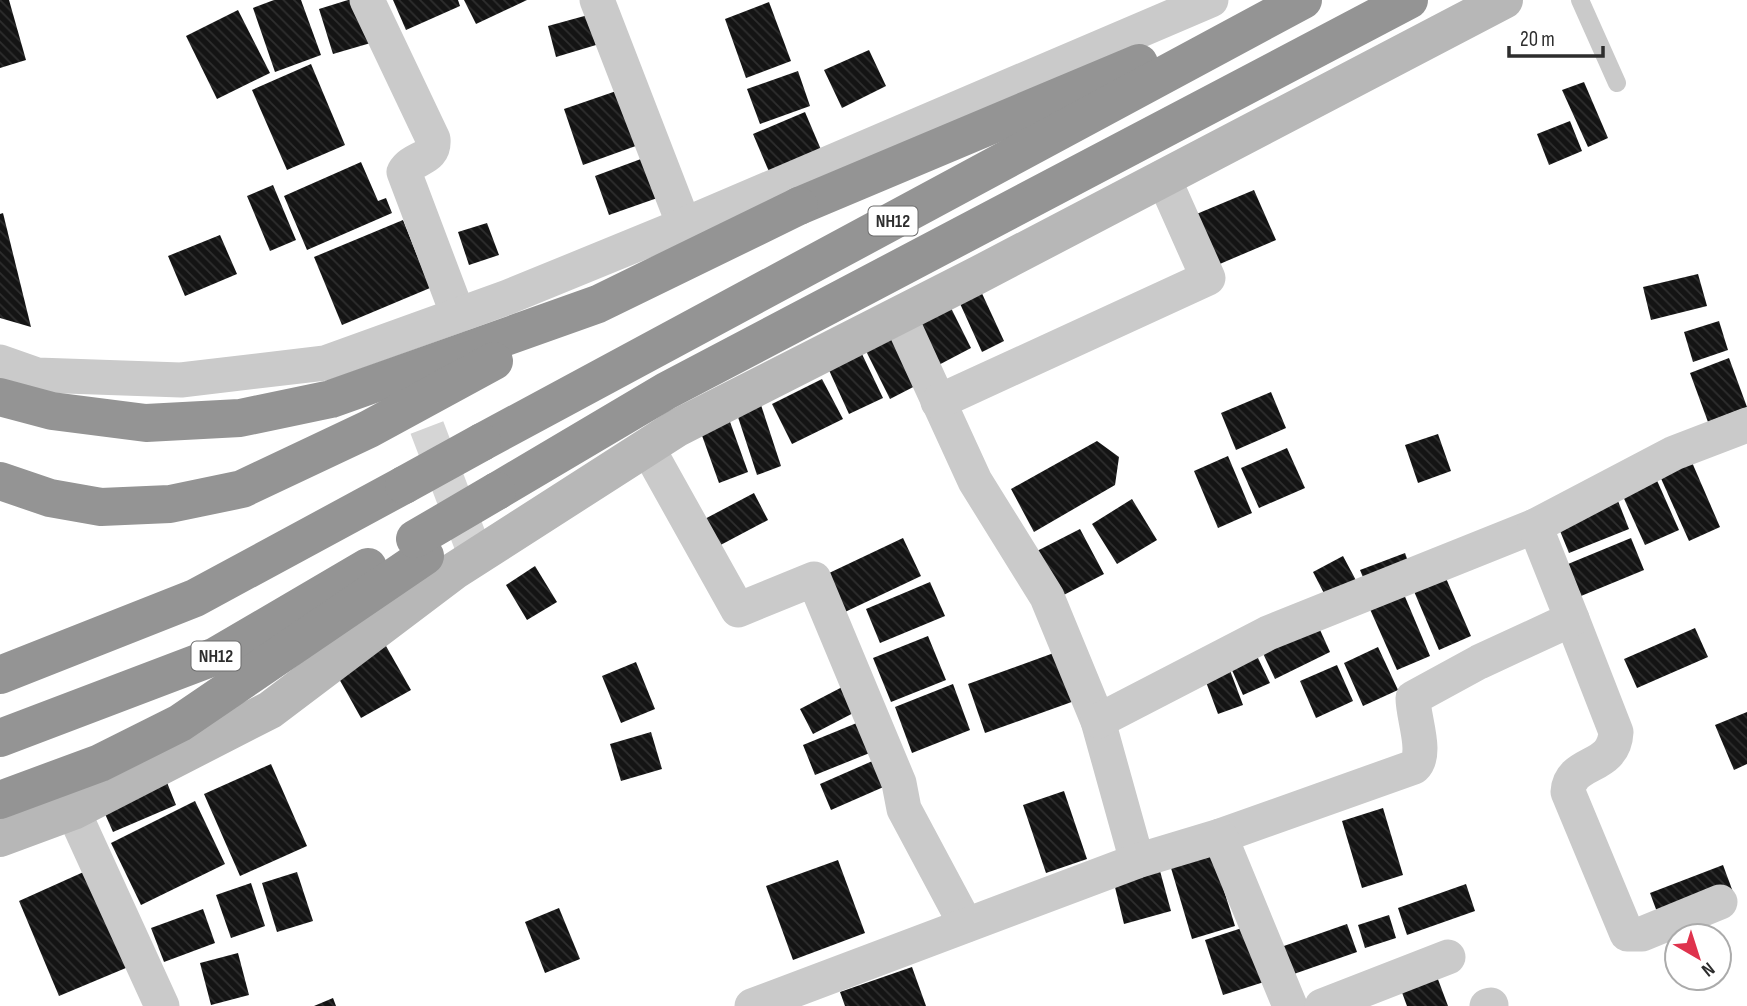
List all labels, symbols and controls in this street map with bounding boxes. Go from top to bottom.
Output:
scale bar [1509,14,1604,58]
text: 20 m [1520,27,1555,52]
road number: NH12 [868,206,917,236]
road number: NH12 [192,642,241,670]
north arrow [1663,922,1733,992]
text: N [1697,957,1719,981]

